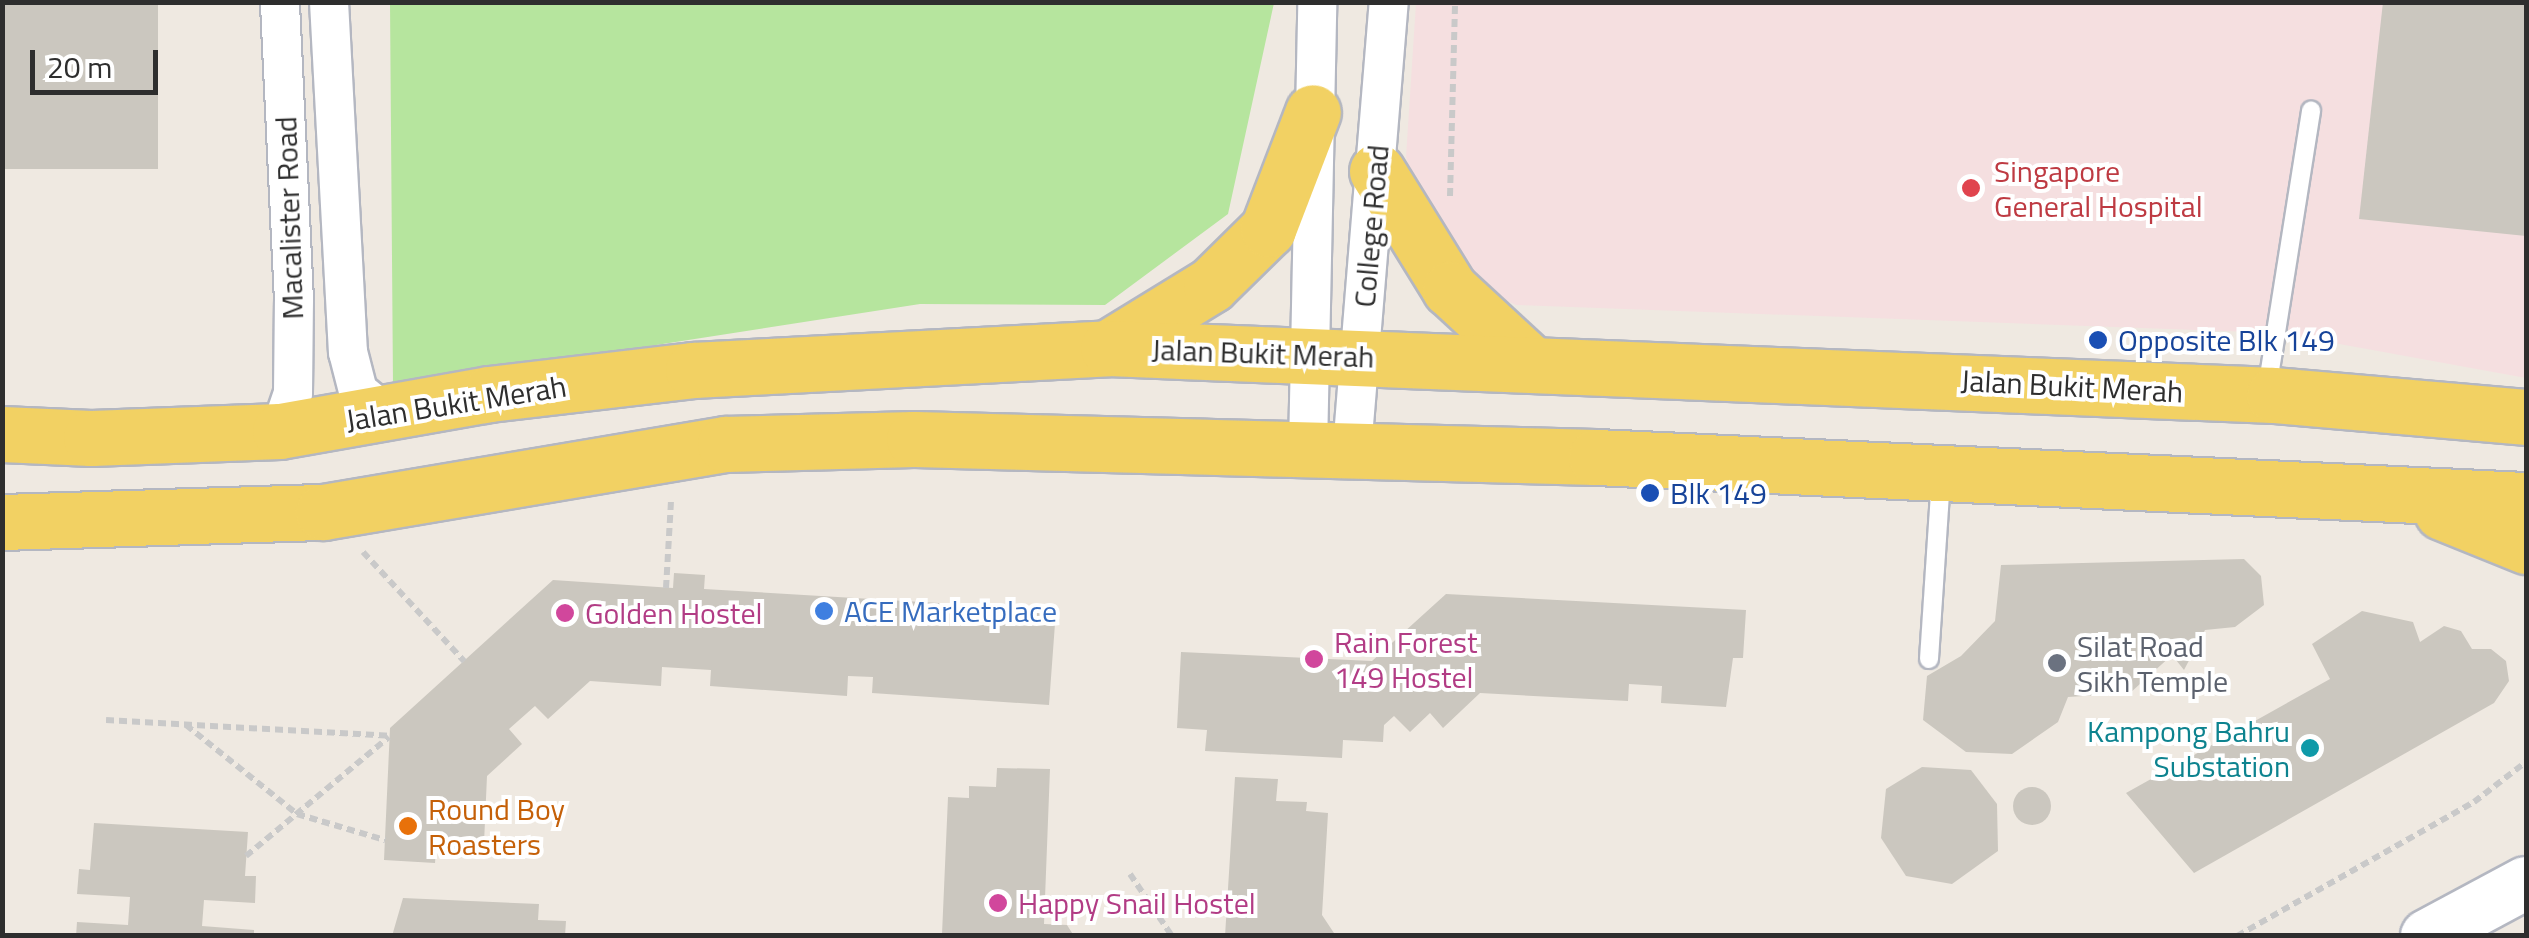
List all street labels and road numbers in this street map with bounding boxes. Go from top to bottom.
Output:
street label: Macalister Road [267,116,311,320]
street label: College Road [1346,143,1396,309]
street label: Jalan Bukit Merah [1151,331,1375,375]
street label: Jalan Bukit Merah [1960,362,2184,410]
street label: Jalan Bukit Merah [343,368,569,438]

